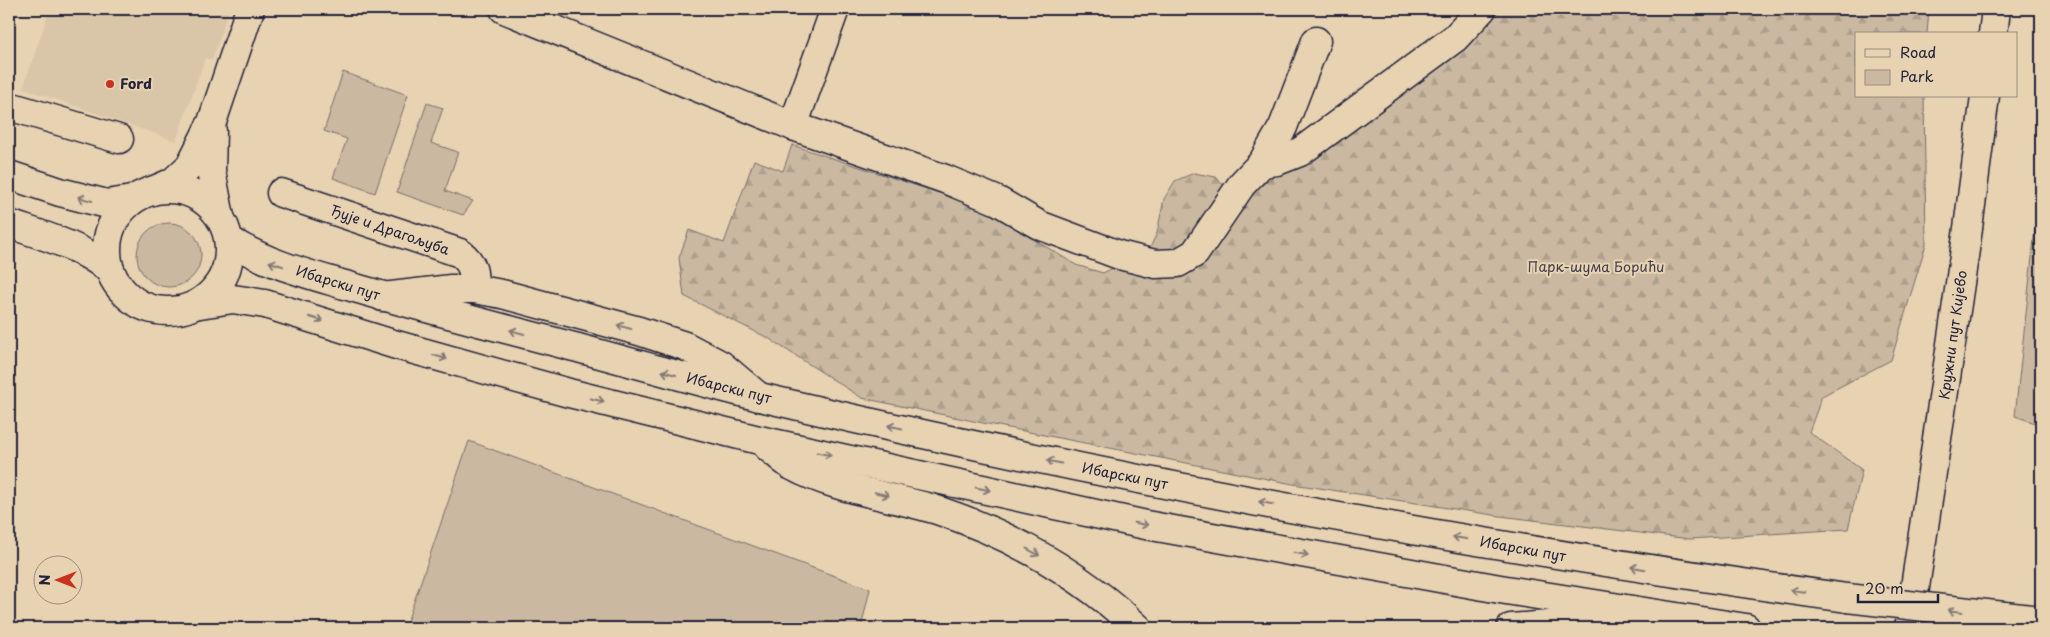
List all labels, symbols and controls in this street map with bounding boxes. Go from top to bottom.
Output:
legend [1855,32,2018,98]
text: Road [1900,40,1936,63]
text: Park [1900,64,1934,87]
place label: Ford [120,73,152,94]
marker: Ford [104,78,116,90]
one-way arrow [77,193,93,203]
street label: Ђује и Драгољуба [328,199,453,260]
park label: Парк-шума Борићи [1528,256,1664,277]
one-way arrow [269,259,285,269]
street label: Ибарски пут [293,260,383,305]
street label: Кружни пут Кијево [1933,269,1972,401]
one-way arrow [307,315,323,325]
one-way arrow [617,322,633,331]
one-way arrow [509,327,525,336]
one-way arrow [431,352,447,362]
one-way arrow [662,367,678,377]
street label: Ибарски пут [684,367,774,408]
one-way arrow [588,396,604,405]
one-way arrow [888,422,904,431]
one-way arrow [815,450,831,460]
one-way arrow [1047,457,1063,466]
street label: Ибарски пут [1080,457,1170,494]
one-way arrow [974,485,990,494]
one-way arrow [873,490,889,500]
one-way arrow [1258,498,1274,507]
one-way arrow [1133,520,1149,529]
street label: Ибарски пут [1478,531,1568,566]
one-way arrow [1452,533,1468,542]
one-way arrow [1026,547,1040,557]
one-way arrow [1293,549,1309,559]
north arrow [32,554,82,604]
one-way arrow [1630,563,1646,573]
scale bar [1858,572,1938,604]
text: N [34,574,55,586]
text: 20 m [1865,576,1904,599]
one-way arrow [1791,586,1807,596]
one-way arrow [1948,606,1964,616]

